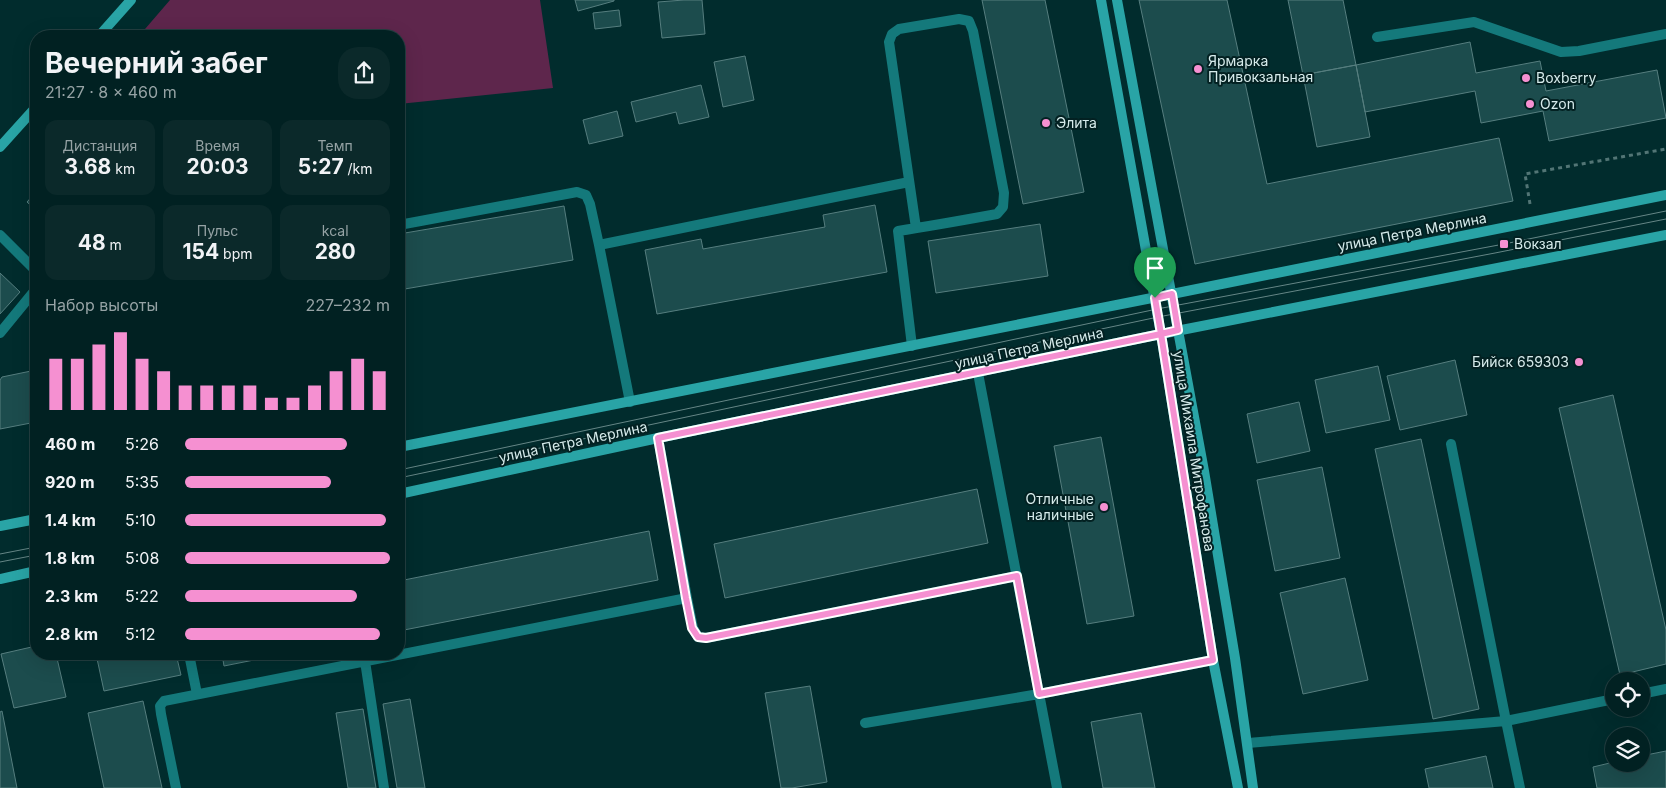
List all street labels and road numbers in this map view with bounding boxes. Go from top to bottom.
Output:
street label: улица Петра Мерлина [1336,209,1488,254]
street label: улица Петра Мерлина [953,323,1105,372]
street label: улица Михаила Митрофанова [1170,349,1219,553]
street label: улица Петра Мерлина [497,417,649,466]

